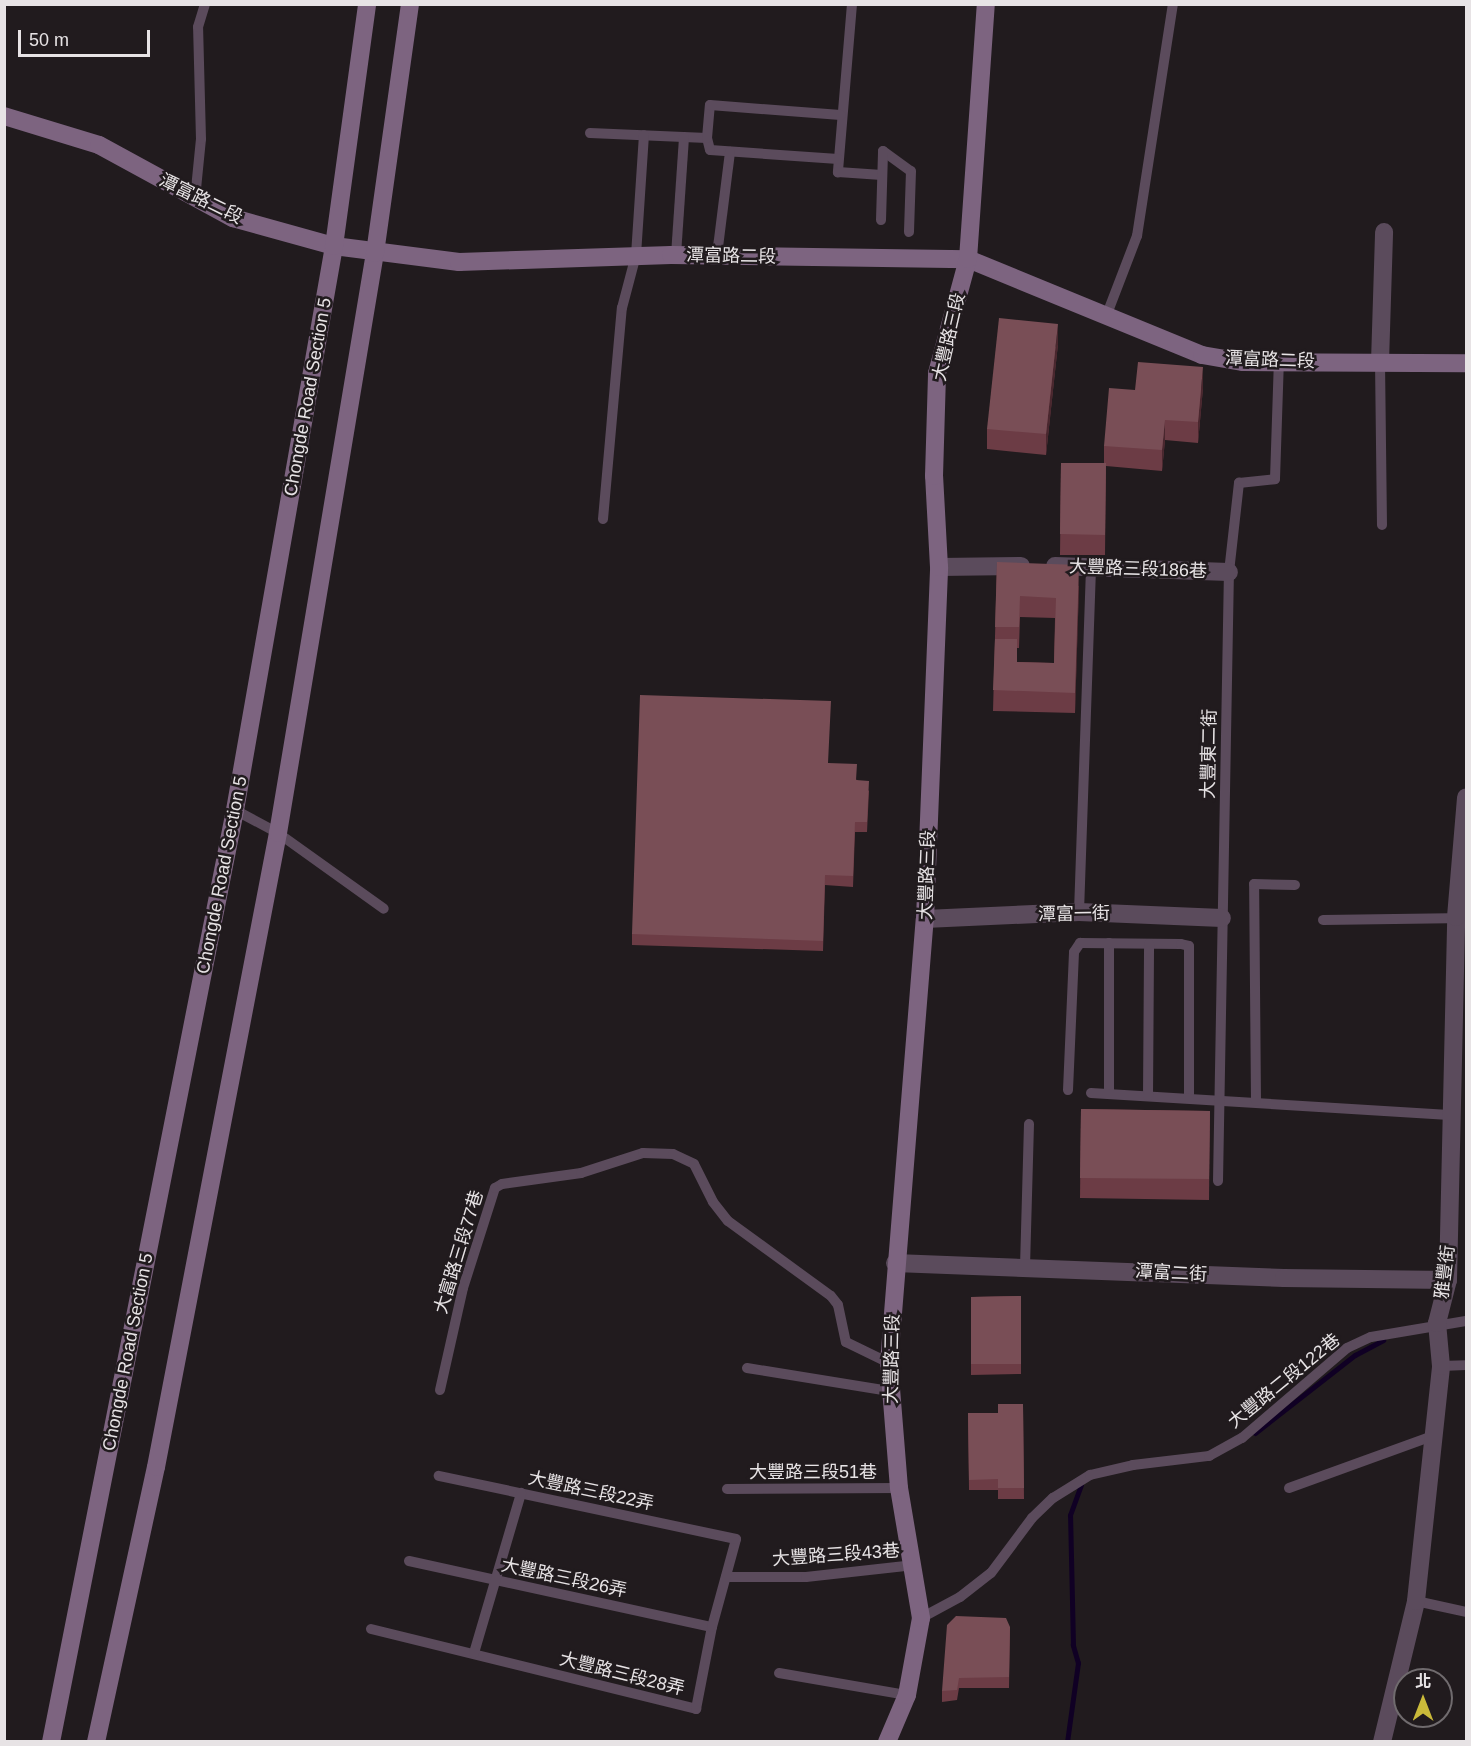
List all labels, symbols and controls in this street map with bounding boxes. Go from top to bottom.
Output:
scale bar [21,18,153,56]
text: 50 m [29,30,69,50]
street label: 潭富路二段 [156,170,246,228]
street label: 潭富路二段 [686,244,776,268]
street label: 大豐路三段 [928,291,970,383]
street label: Chongde Road Section 5 [280,296,336,498]
street label: 潭富路二段 [1225,348,1315,372]
street label: 大豐路三段186巷 [1069,556,1207,582]
street label: 大豐東二街 [1197,709,1221,799]
street label: Chongde Road Section 5 [192,774,252,976]
street label: 大豐路三段 [915,830,939,920]
street label: 潭富一街 [1038,903,1110,925]
street label: 大富路三段77巷 [430,1188,488,1316]
street label: 雅豐街 [1431,1244,1459,1300]
street label: Chongde Road Section 5 [98,1251,158,1453]
street label: 潭富二街 [1134,1260,1208,1286]
street label: 大豐路三段 [880,1314,904,1404]
street label: 大豐路二段122巷 [1224,1329,1344,1433]
street label: 大豐路三段51巷 [749,1461,877,1483]
street label: 大豐路三段22弄 [526,1467,656,1515]
street label: 大豐路三段43巷 [771,1540,901,1570]
street label: 大豐路三段26弄 [499,1554,629,1602]
street label: 大豐路三段28弄 [557,1648,687,1700]
north arrow [1393,1668,1453,1728]
text: 北 [1415,1673,1431,1690]

